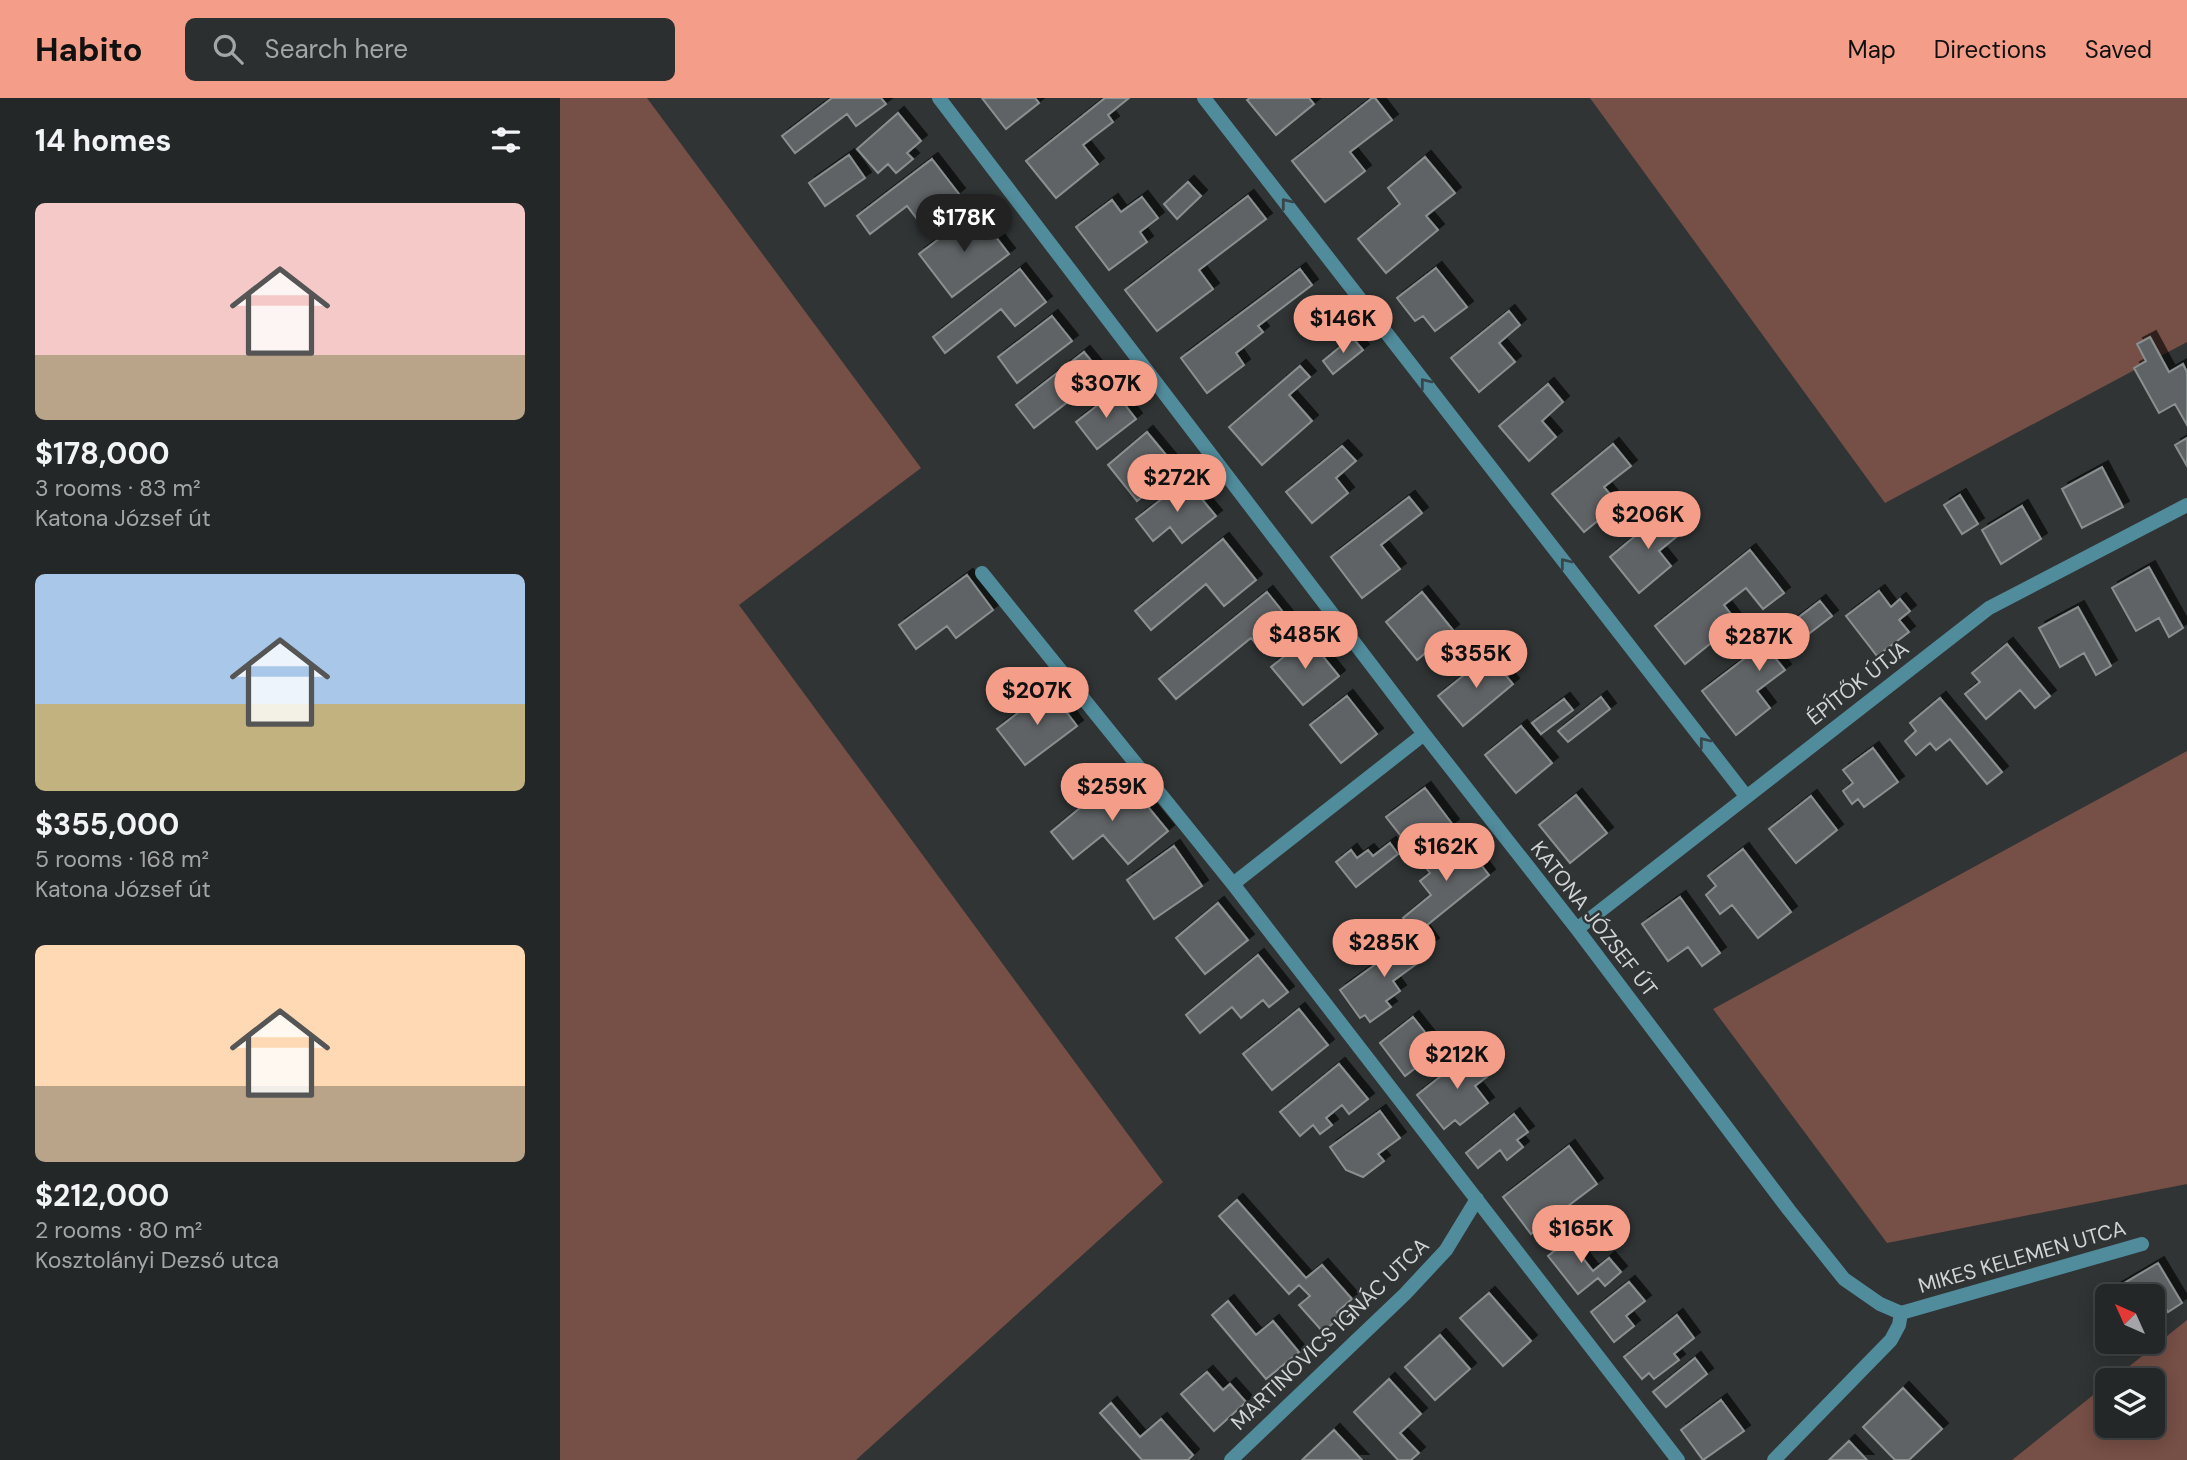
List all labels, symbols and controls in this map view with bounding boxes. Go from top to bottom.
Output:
search box [185,18,675,81]
text: Habito [35,28,143,71]
icon: search [209,30,247,68]
text: Search here [265,32,408,66]
text: Map [1848,34,1896,65]
text: Directions [1934,34,2047,65]
text: Saved [2085,34,2152,65]
text: 14 homes [35,121,172,160]
icon: filters [487,121,525,159]
pin: $178K [915,194,1013,254]
one-way arrow [1281,199,1294,211]
text: $178K [932,202,996,232]
icon: home [217,248,343,374]
pin: $146K [1294,296,1392,355]
text: $146K [1310,303,1376,333]
pin: $307K [1057,360,1155,420]
text: $307K [1070,368,1142,398]
one-way arrow [1421,378,1434,391]
text: $178,000 [35,434,170,473]
pin: $272K [1128,454,1226,514]
text: $272K [1143,462,1211,492]
text: 3 rooms · 83 m² [35,473,201,503]
pin: $206K [1599,491,1697,551]
text: $206K [1612,499,1684,529]
text: Katona József út [35,503,211,533]
one-way arrow [1560,558,1573,570]
pin: $485K [1256,612,1354,671]
pin: $287K [1710,614,1808,673]
icon: home [217,619,343,745]
text: $485K [1269,619,1341,649]
text: $287K [1725,621,1793,651]
pin: $355K [1427,630,1525,690]
street label: ÉPÍTŐK ÚTJA [1801,634,1915,732]
text: $355K [1440,638,1512,668]
pin: $207K [988,668,1086,727]
text: $207K [1002,675,1072,705]
one-way arrow [1700,738,1713,750]
pin: $259K [1063,764,1161,823]
text: $259K [1077,771,1147,801]
text: $355,000 [35,805,179,844]
pin: $162K [1397,824,1495,883]
text: $162K [1414,831,1478,861]
street label: KATONA JÓZSEF ÚT [1524,835,1664,1003]
text: 5 rooms · 168 m² [35,844,209,874]
text: Katona József út [35,874,211,904]
pin: $285K [1335,920,1433,979]
text: $285K [1349,927,1419,957]
icon: home [217,990,343,1116]
pin: $212K [1408,1032,1506,1091]
text: $212K [1425,1039,1489,1069]
text: $212,000 [35,1176,169,1215]
pin: $165K [1532,1206,1630,1265]
text: $165K [1548,1213,1614,1243]
street label: MIKES KELEMEN UTCA [1915,1214,2129,1300]
text: 2 rooms · 80 m² [35,1215,202,1245]
street label: MARTINOVICS IGNÁC UTCA [1225,1232,1435,1436]
text: Kosztolányi Dezső utca [35,1245,279,1275]
north arrow [2095,1284,2165,1354]
map controls [2095,1284,2165,1438]
button: layers [2095,1368,2165,1438]

